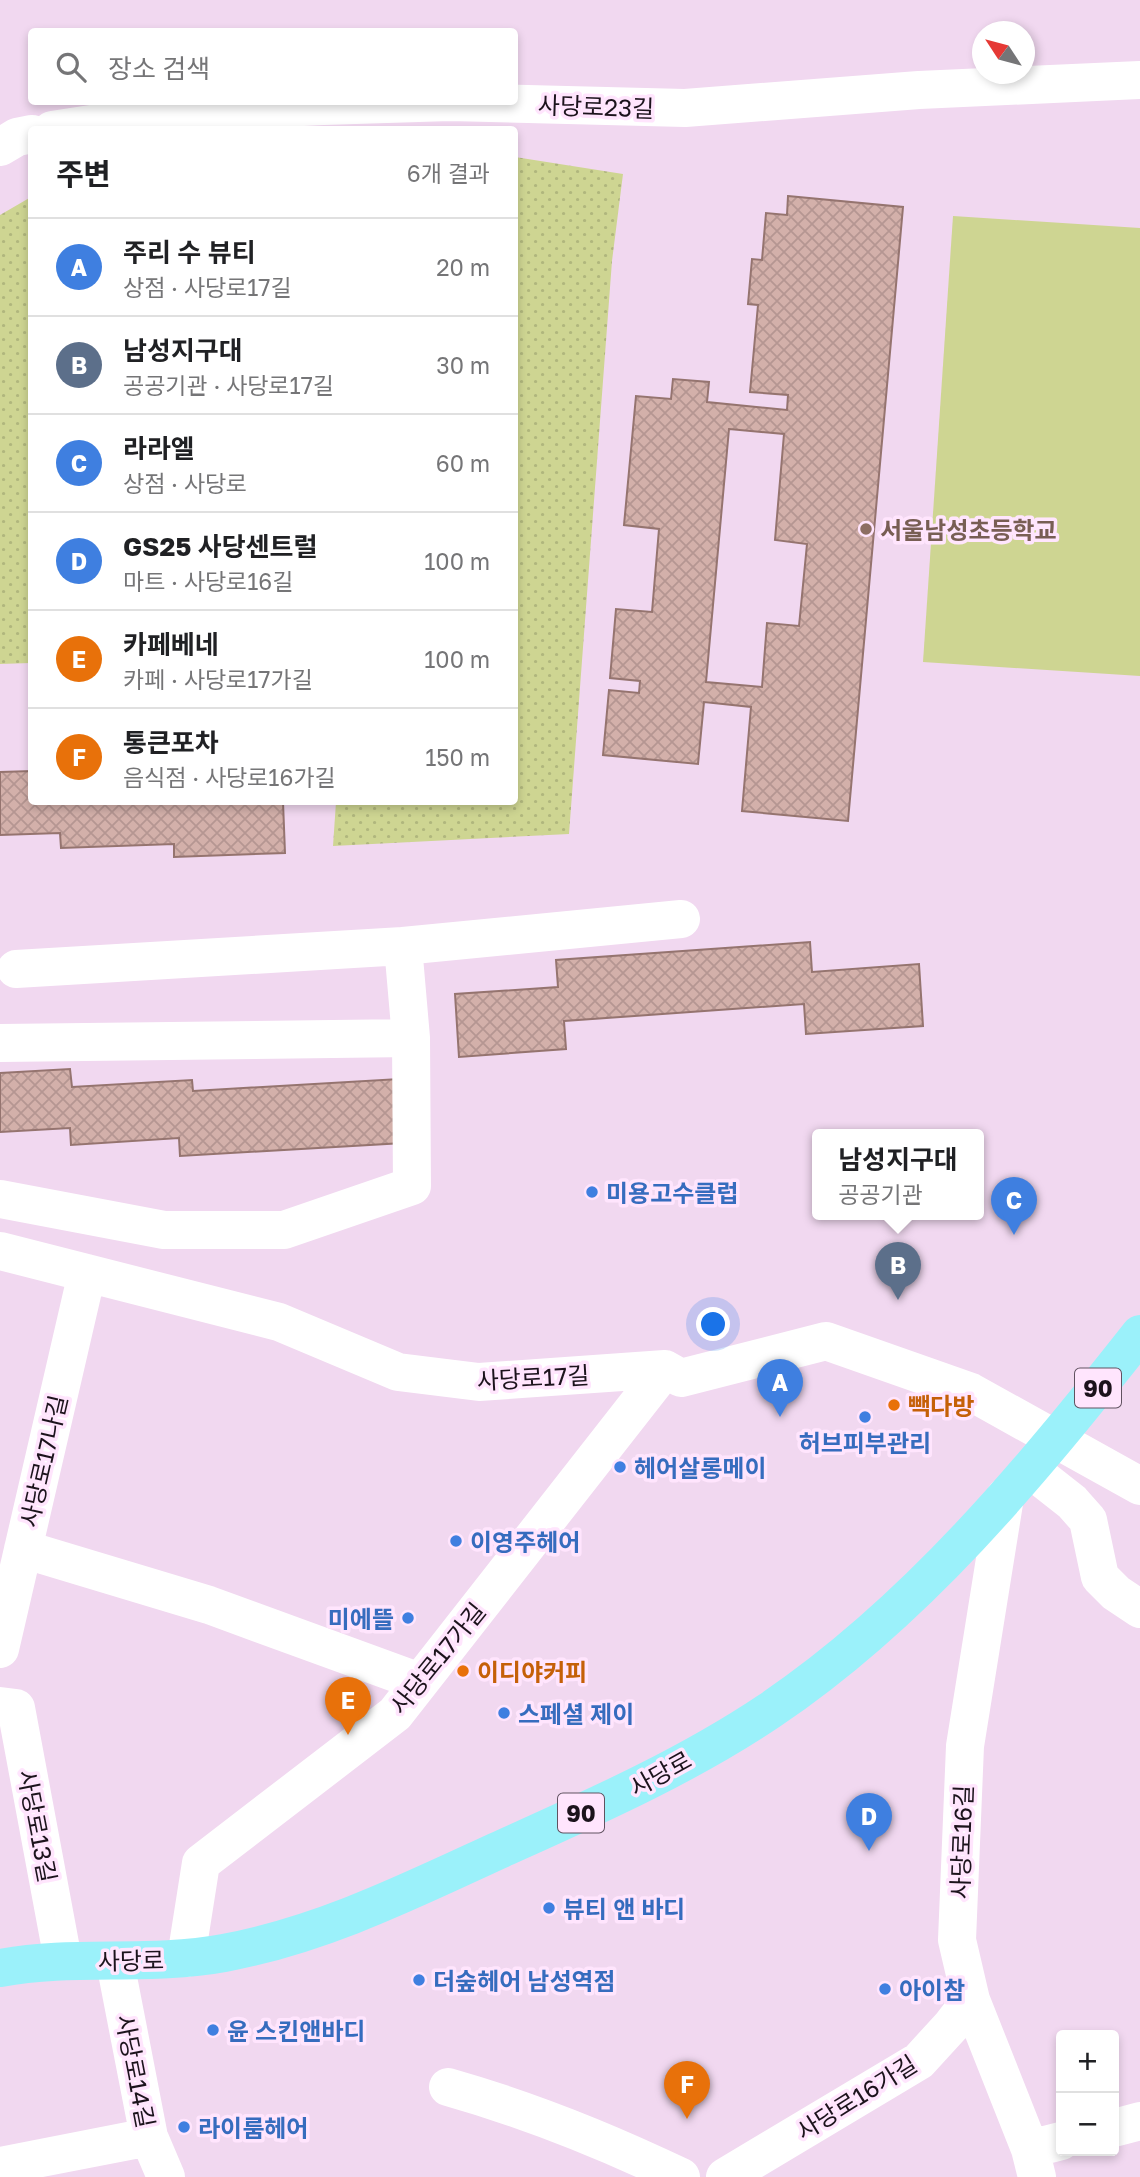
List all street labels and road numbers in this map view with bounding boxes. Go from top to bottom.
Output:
street label: 사당로23길 [537,89,655,123]
street label: 사당로17길 [476,1360,590,1394]
road number: 90 [1075,1368,1121,1408]
street label: 사당로17나길 [14,1392,72,1530]
street label: 사당로17가길 [383,1597,491,1719]
street label: 사당로 [624,1744,696,1802]
street label: 사당로13길 [13,1767,63,1885]
street label: 사당로16길 [945,1784,977,1900]
road number: 90 [558,1794,604,1832]
street label: 사당로 [98,1945,164,1975]
street label: 사당로14길 [111,2012,161,2130]
street label: 사당로16가길 [790,2049,922,2145]

